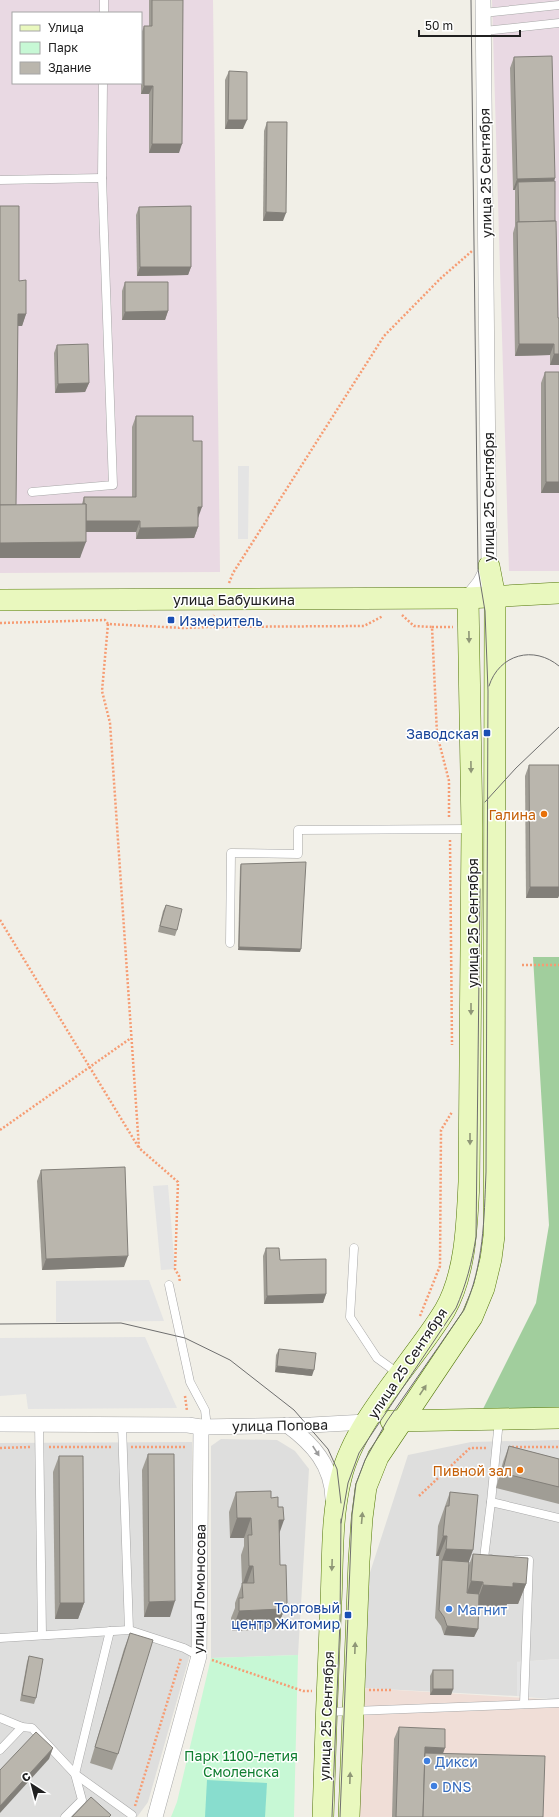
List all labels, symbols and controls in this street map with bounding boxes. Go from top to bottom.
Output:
legend [12,12,142,84]
scale bar [419,12,520,38]
text: 50 m [425,18,453,33]
text: Улица [48,20,84,35]
text: Парк [48,40,78,55]
text: Здание [48,60,91,75]
street label: улица 25 Сентября [475,108,495,238]
street label: улица 25 Сентября [480,432,497,562]
street label: улица Бабушкина [173,591,295,608]
place label: Измеритель [179,612,263,629]
marker: Измеритель [166,615,176,625]
one-way arrow [465,631,472,643]
place label: Заводская [406,725,479,742]
marker: Заводская [482,728,492,738]
one-way arrow [468,761,474,774]
place label: Галина [488,806,536,823]
marker: Галина [539,809,549,819]
street label: улица 25 Сентября [464,858,481,988]
one-way arrow [468,1003,474,1016]
one-way arrow [467,1133,473,1146]
street label: улица 25 Сентября [364,1304,450,1422]
one-way arrow [419,1385,426,1396]
street label: улица Попова [232,1416,328,1434]
one-way arrow [312,1446,320,1456]
place label: Пивной зал [433,1462,512,1479]
marker: Пивной зал [515,1465,525,1475]
one-way arrow [359,1512,365,1524]
street label: улица Ломоносова [189,1524,209,1654]
one-way arrow [329,1559,336,1571]
place label: Торговый центр Житомир [231,1599,340,1632]
place label: Магнит [457,1601,507,1618]
marker: Магнит [444,1604,454,1614]
marker: Торговый центр Житомир [343,1610,353,1620]
one-way arrow [352,1641,358,1654]
street label: улица 25 Сентября [315,1651,337,1781]
park label: Парк 1100-летия Смоленска [184,1747,298,1780]
place label: Дикси [435,1753,478,1770]
marker: Дикси [422,1756,432,1766]
north arrow [12,1765,52,1805]
text: С [19,1769,33,1784]
one-way arrow [347,1772,354,1784]
place label: DNS [442,1778,471,1795]
marker: DNS [429,1781,439,1791]

